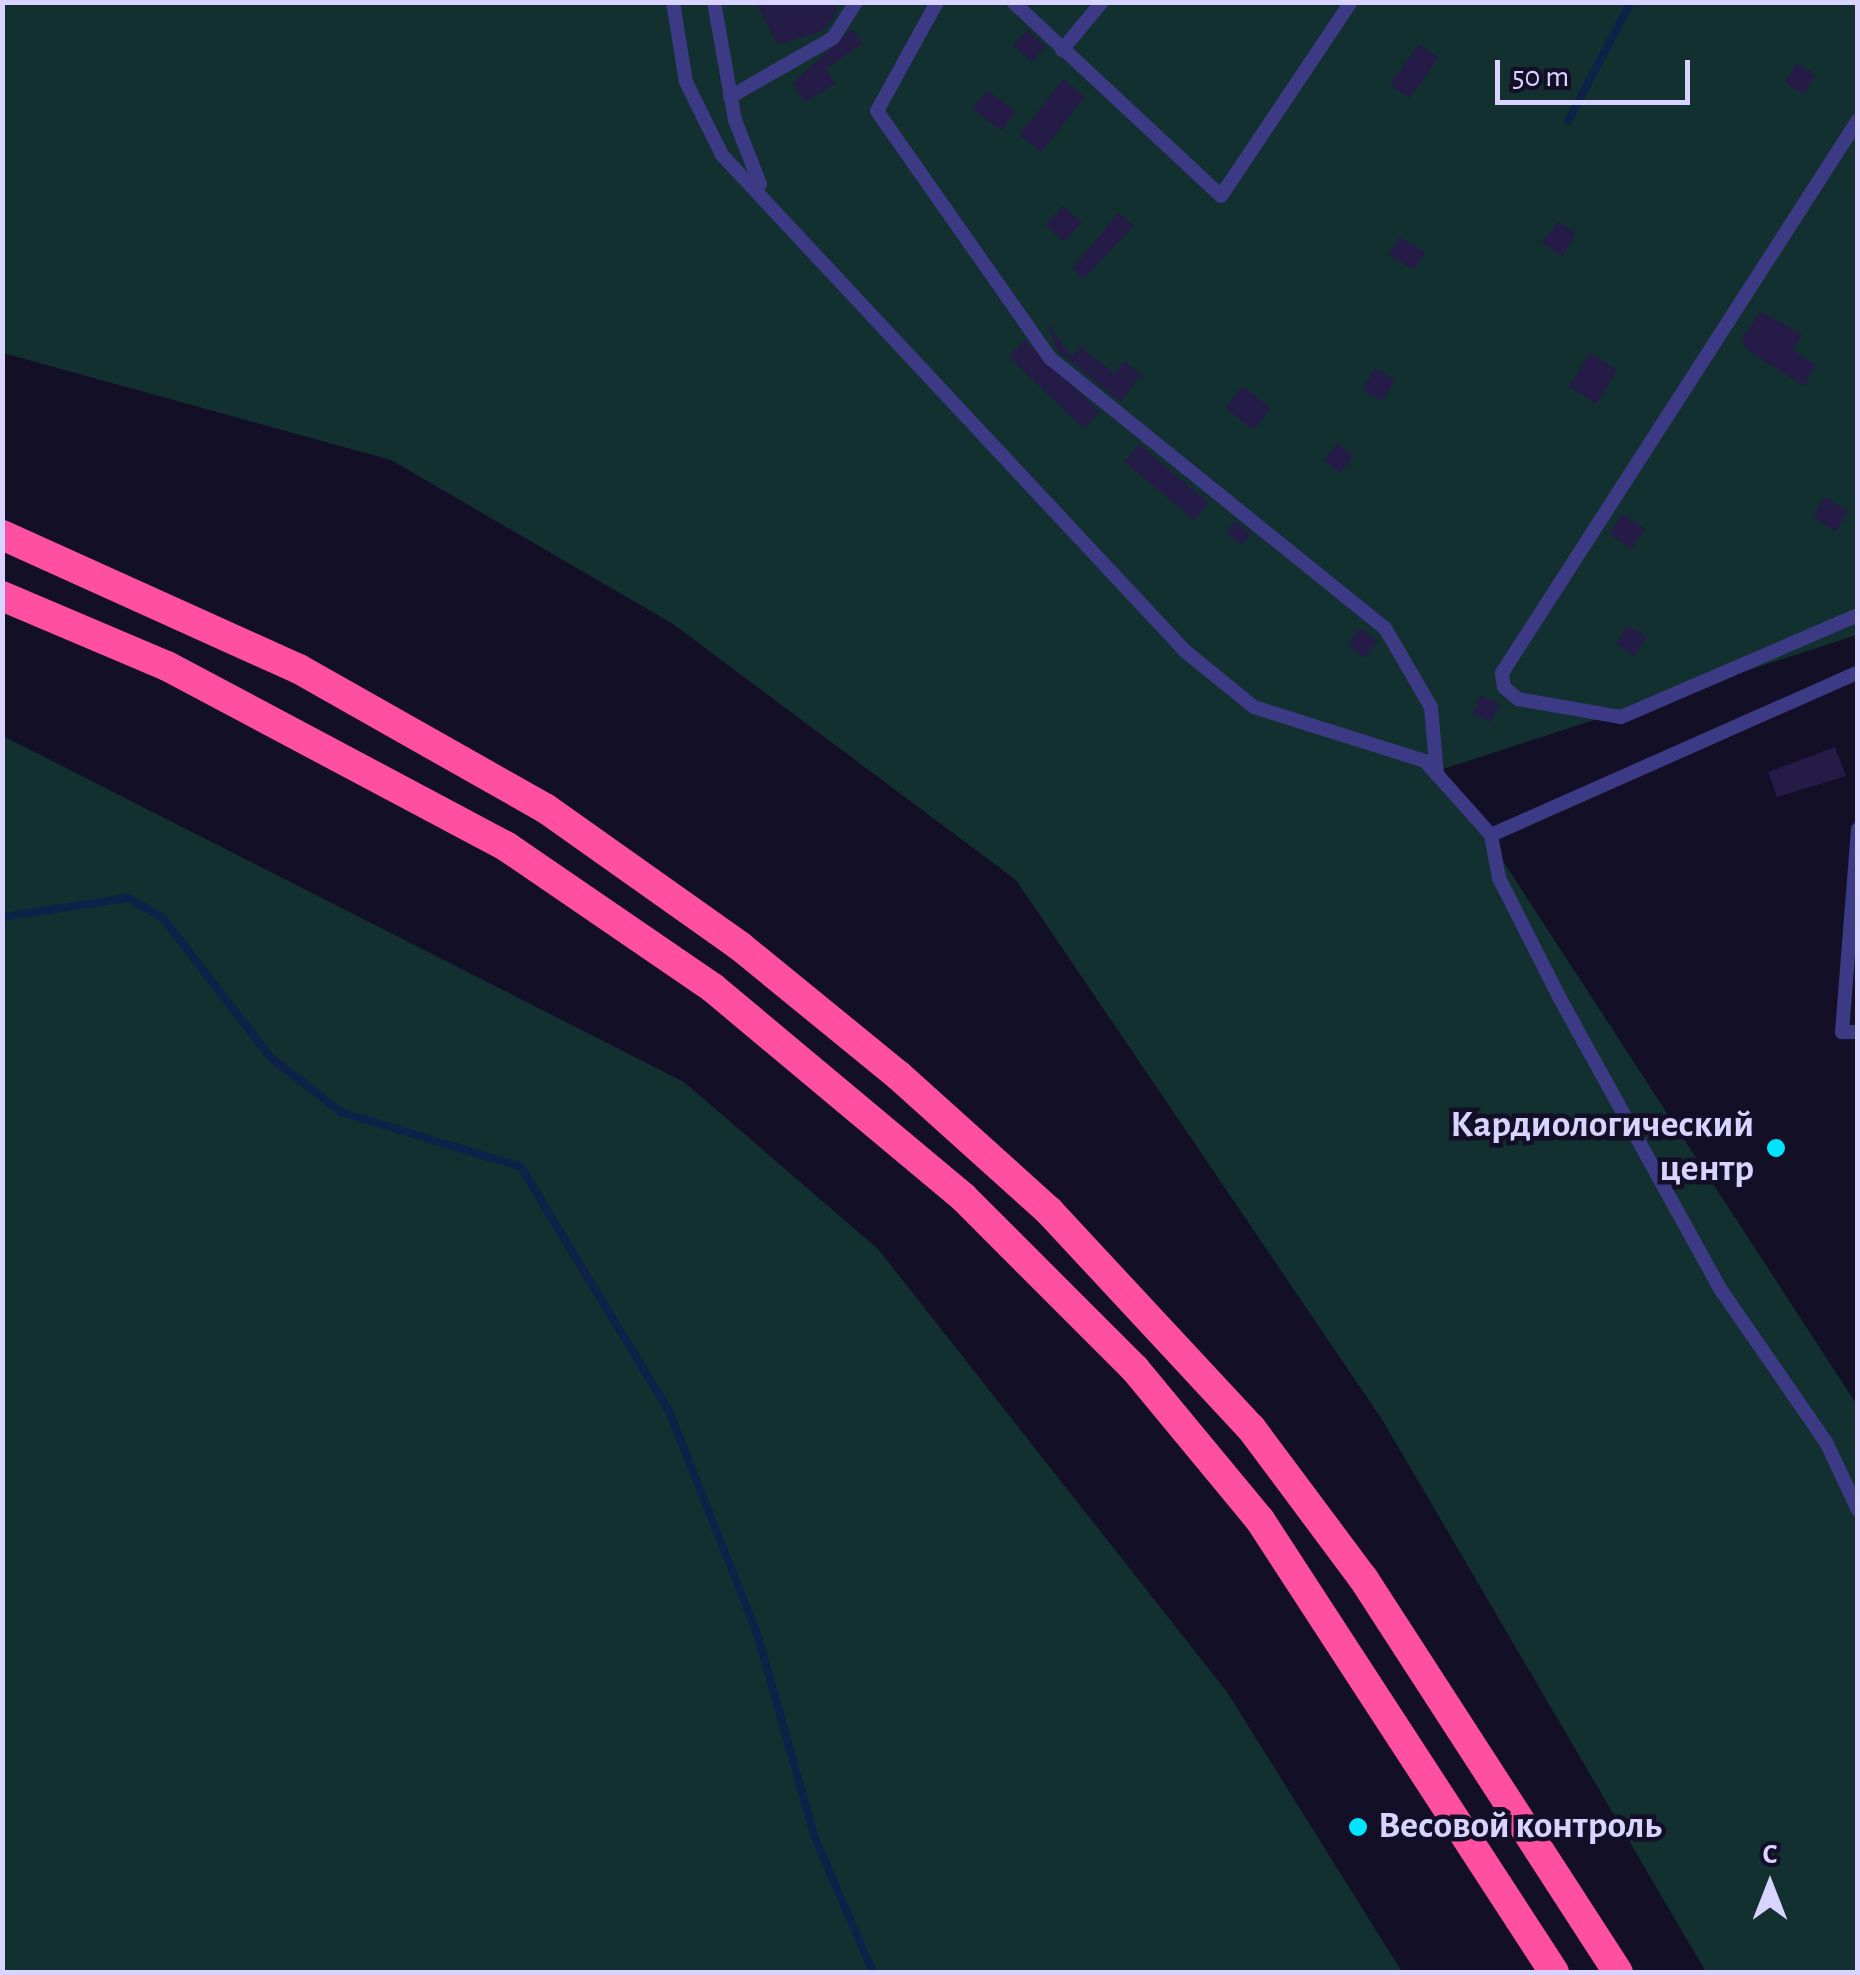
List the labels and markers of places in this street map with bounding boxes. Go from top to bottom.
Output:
place label: Кардиологический центр [1450,1103,1754,1192]
marker: Кардиологический центр [1763,1135,1789,1161]
place label: Весовой контроль [1378,1804,1662,1850]
marker: Весовой контроль [1347,1816,1369,1838]

